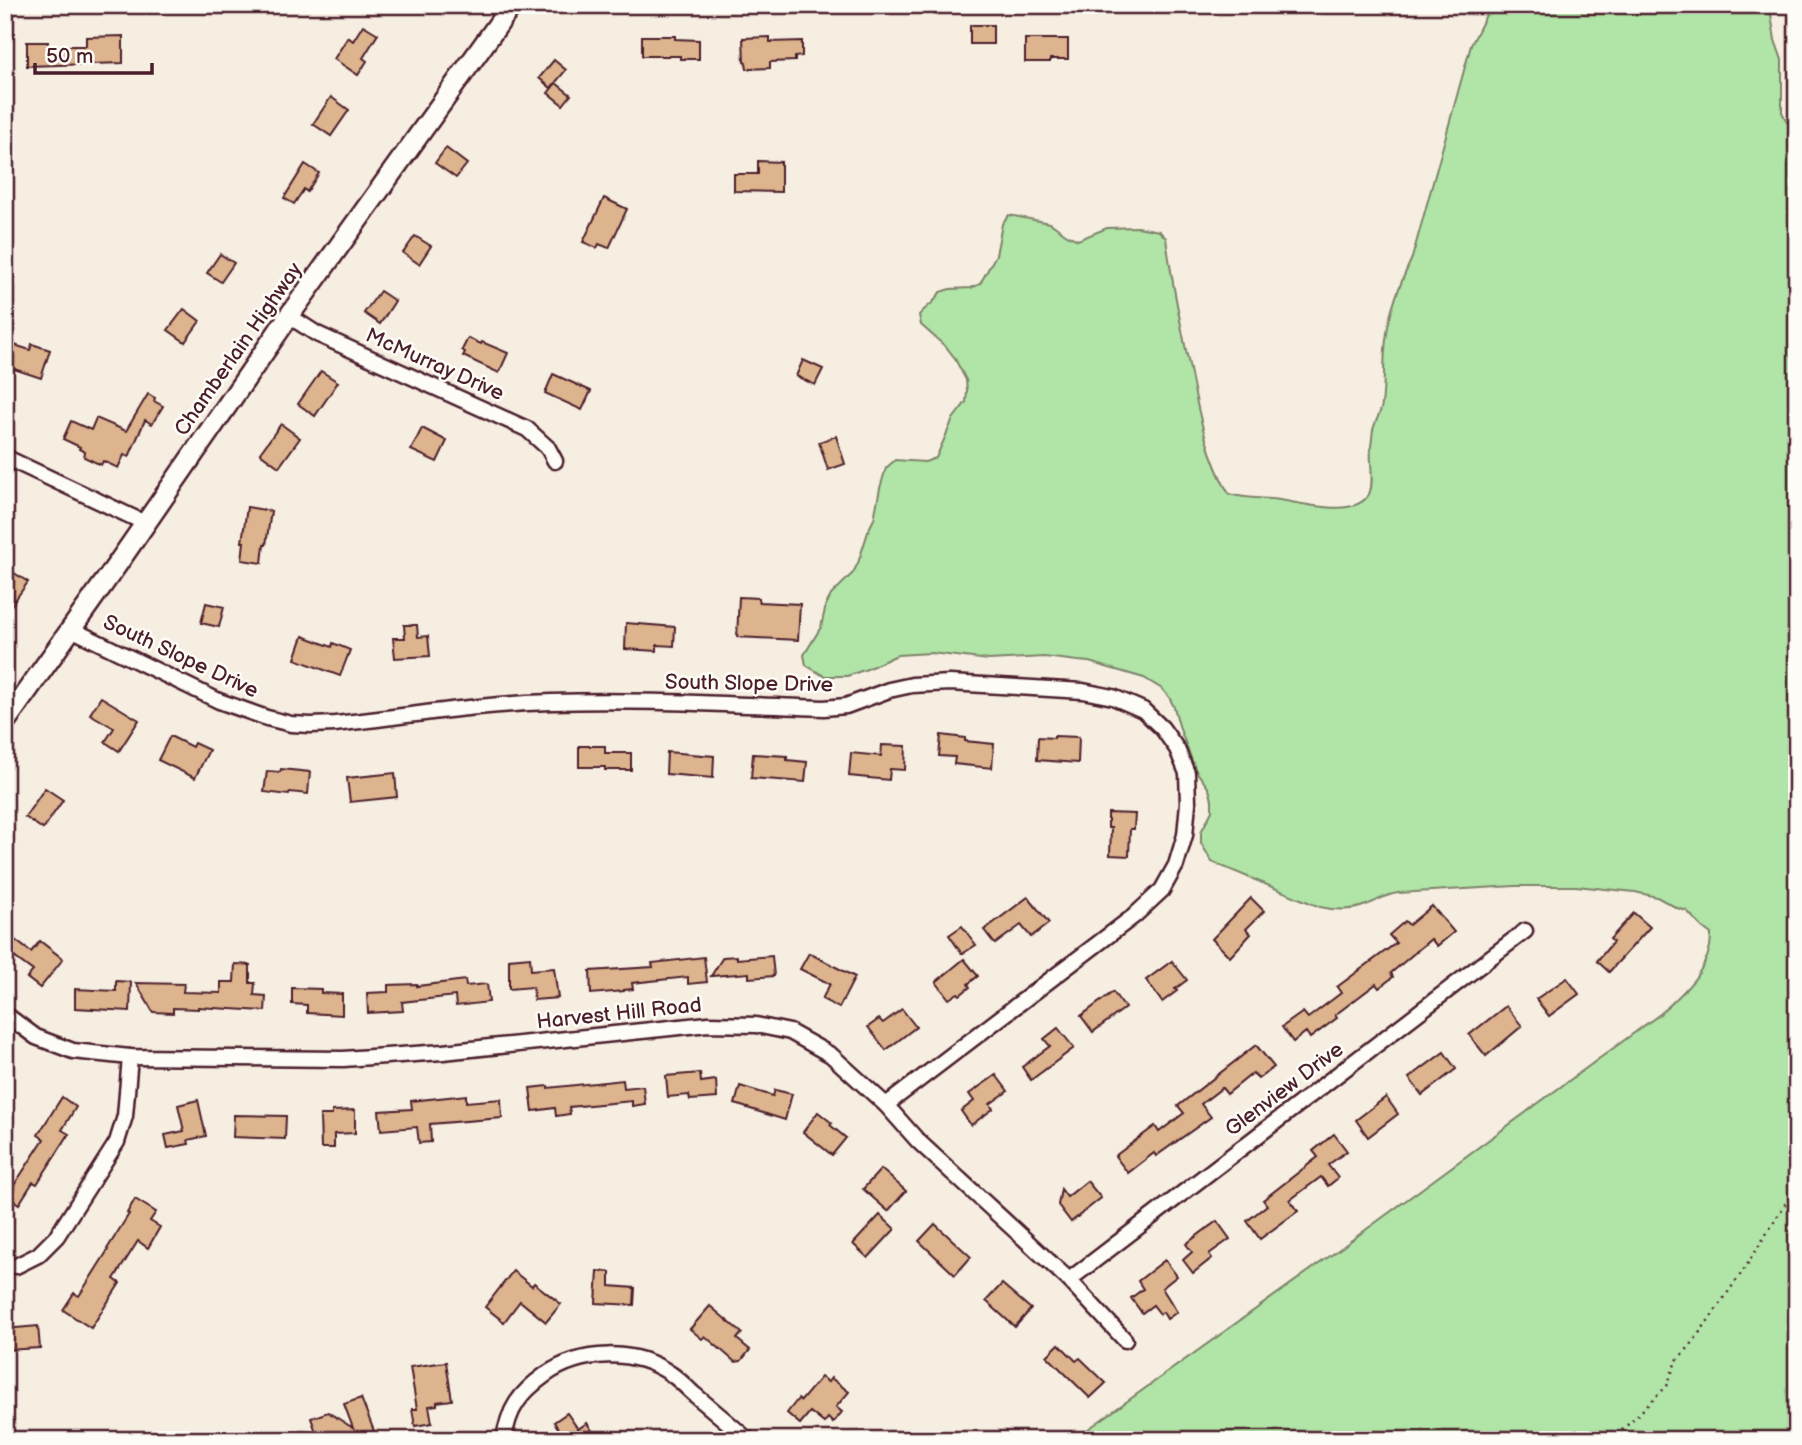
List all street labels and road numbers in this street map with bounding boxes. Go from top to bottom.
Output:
street label: Chamberlain Highway [169,257,308,441]
street label: McMurray Drive [362,323,508,406]
street label: South Slope Drive [99,610,262,703]
street label: South Slope Drive [665,670,833,697]
street label: Harvest Hill Road [535,992,703,1035]
street label: Glenview Drive [1220,1037,1348,1142]

